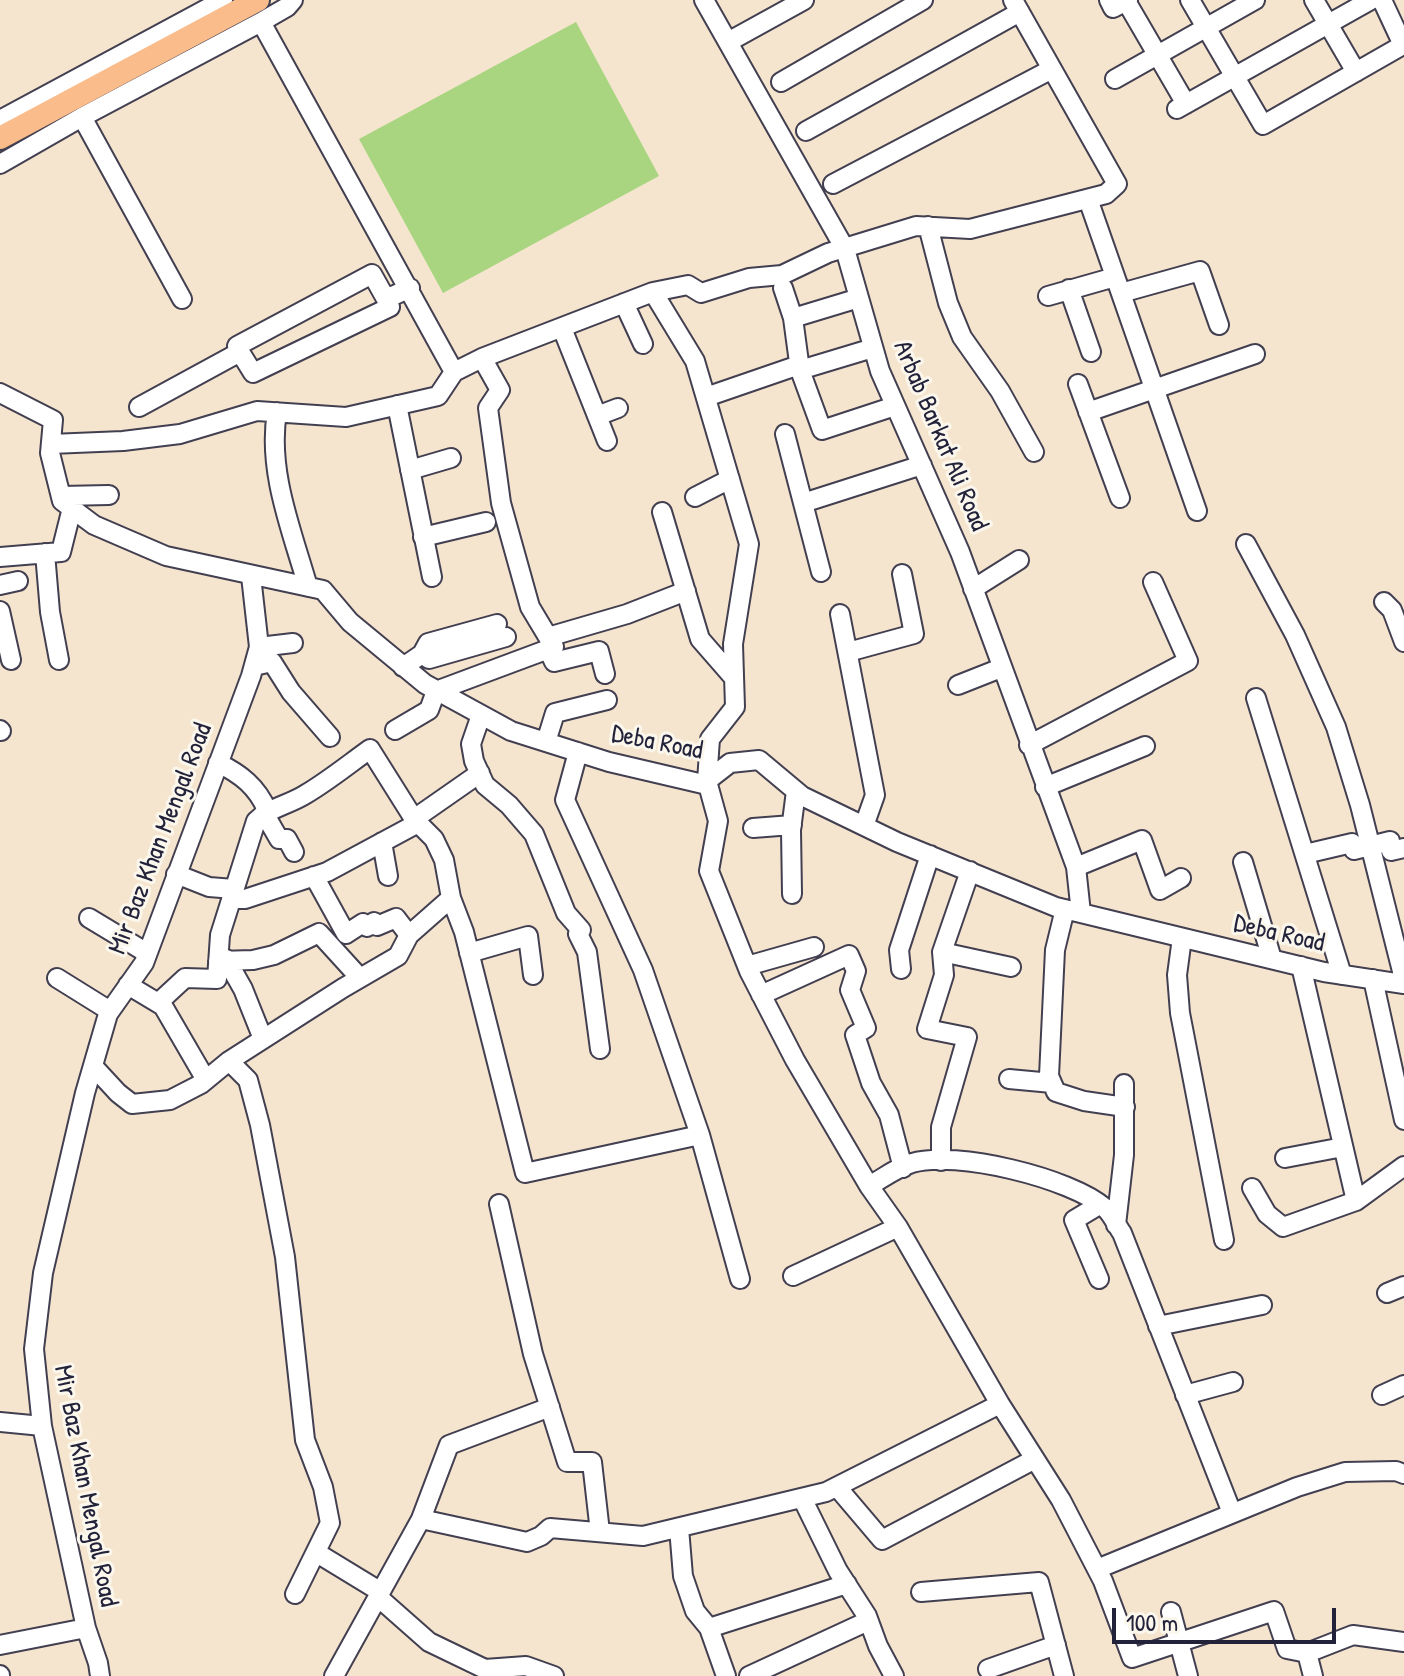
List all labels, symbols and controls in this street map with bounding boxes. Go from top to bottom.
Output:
street label: Arbab Barkat Ali Road [886,336,994,536]
street label: Mir Baz Khan Mengal Road [103,719,219,959]
street label: Deba Road [609,719,705,767]
street label: Deba Road [1231,908,1327,960]
street label: Mir Baz Khan Mengal Road [46,1363,124,1609]
scale bar [1116,1592,1340,1642]
text: 100 m [1126,1606,1178,1638]

